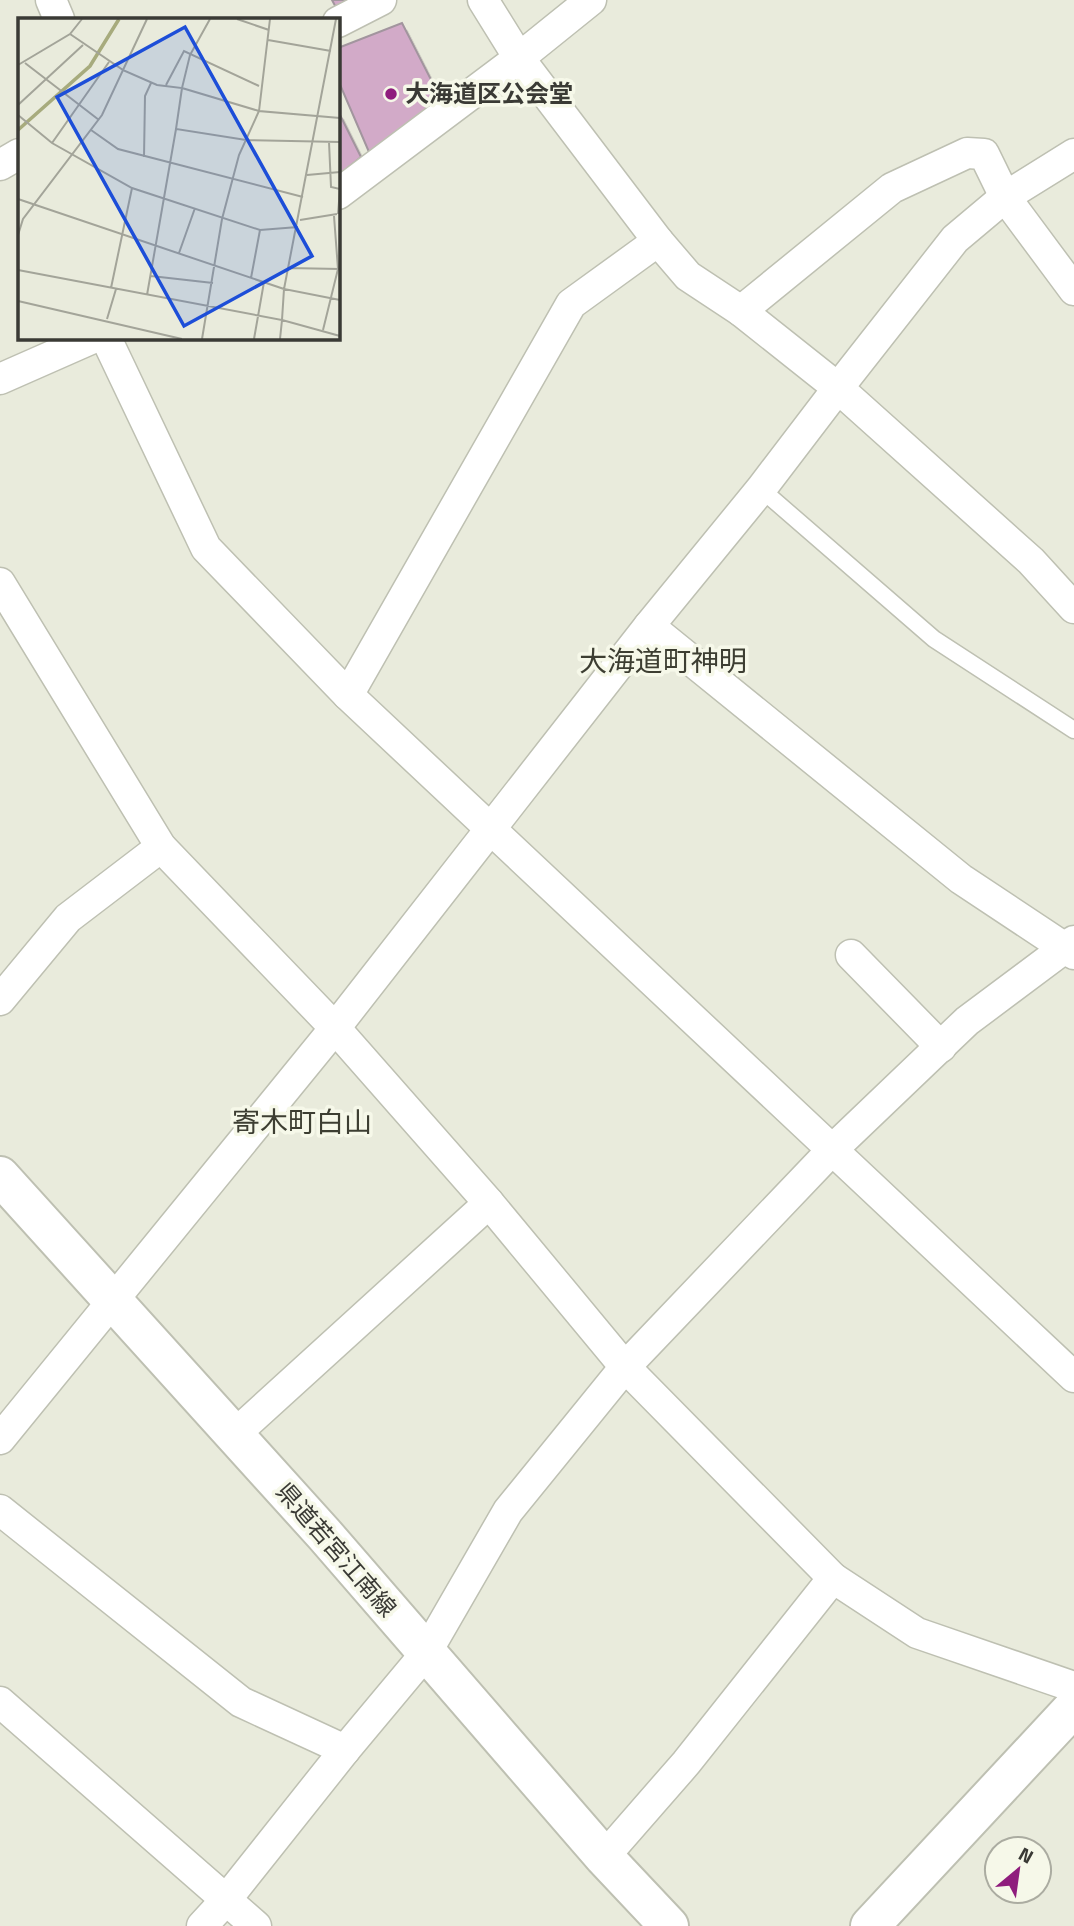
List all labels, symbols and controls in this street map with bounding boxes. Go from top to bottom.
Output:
inset map [18,18,340,340]
place label: 大海道区公会堂 [405,75,573,111]
marker: 大海道区公会堂 [383,86,399,102]
district label: 大海道町神明 [579,639,747,682]
district label: 寄木町白山 [232,1100,372,1143]
street label: 県道若宮江南線 [268,1474,405,1625]
north arrow [983,1835,1053,1905]
text: N [1014,1839,1039,1871]

